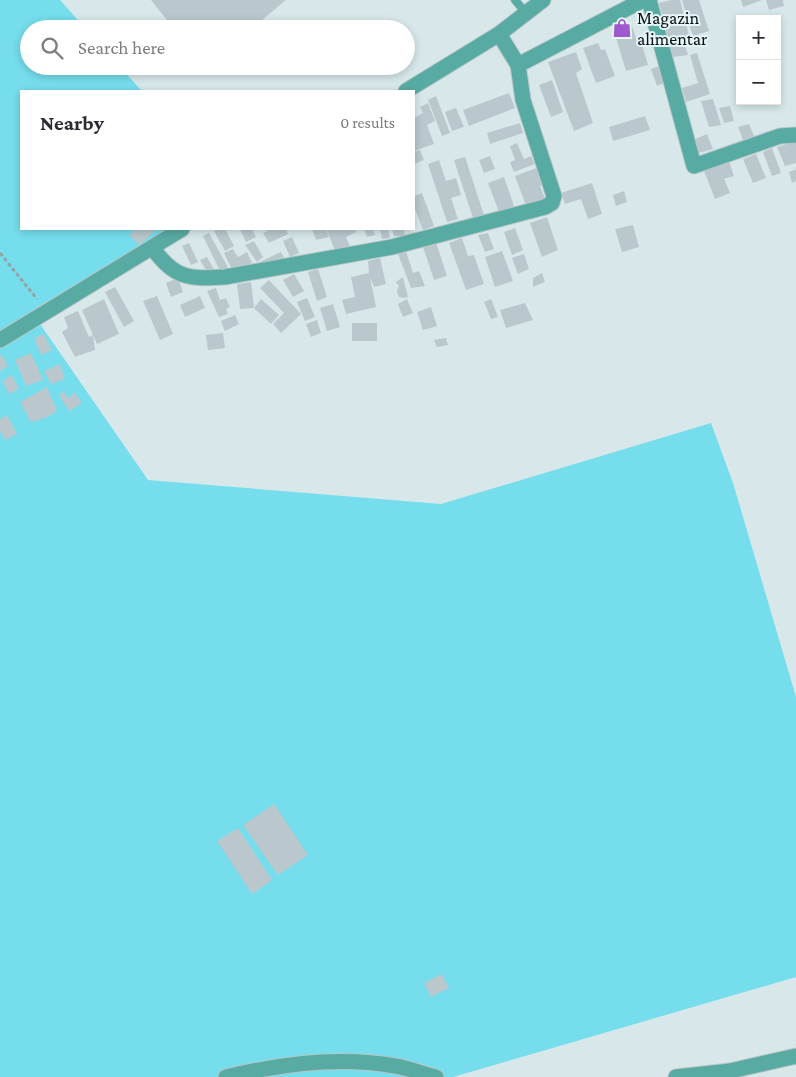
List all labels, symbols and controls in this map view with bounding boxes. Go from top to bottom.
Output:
place label: Magazin alimentar [637,8,708,49]
map controls [736,15,781,105]
button: + [736,15,781,60]
shop icon: Magazin alimentar [611,17,633,39]
search box [20,20,415,75]
icon: search [38,34,66,62]
text: Search here [78,37,165,58]
button: − [736,60,781,105]
text: Nearby [40,111,104,135]
text: 0 results [340,114,395,131]

